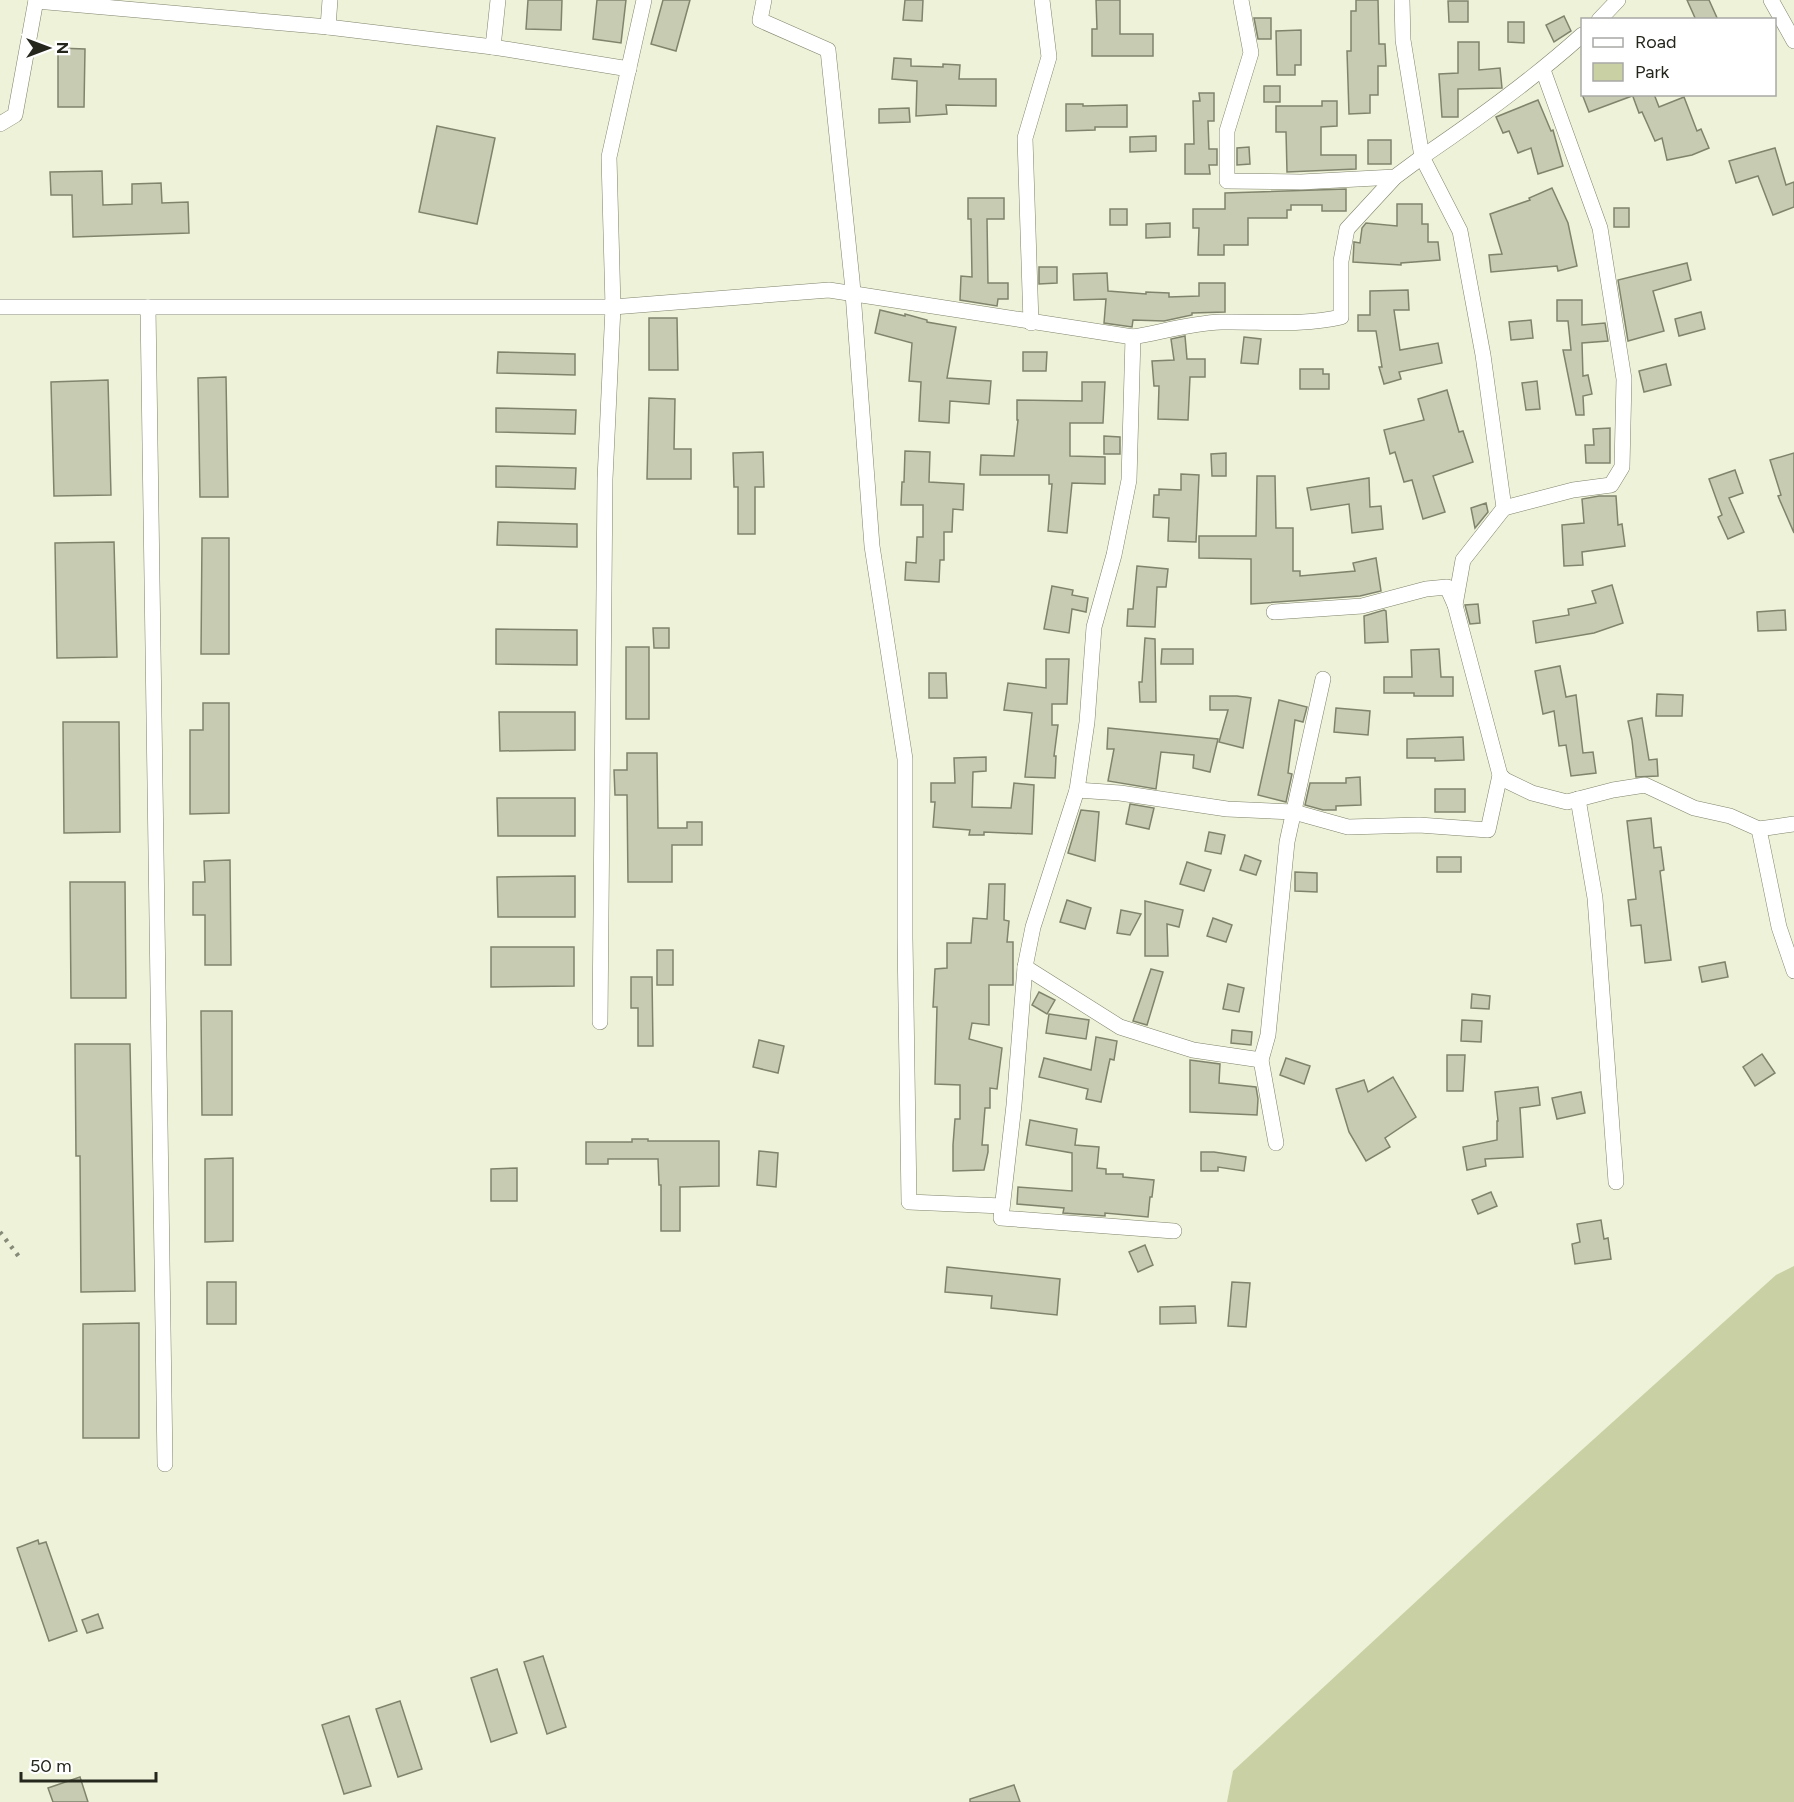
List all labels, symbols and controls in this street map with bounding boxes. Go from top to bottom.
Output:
north arrow [18,18,78,78]
legend [1581,18,1776,96]
text: Road [1635,31,1676,53]
text: N [53,42,72,54]
text: Park [1635,61,1670,83]
scale bar [21,1745,156,1783]
text: 50 m [30,1755,72,1777]

